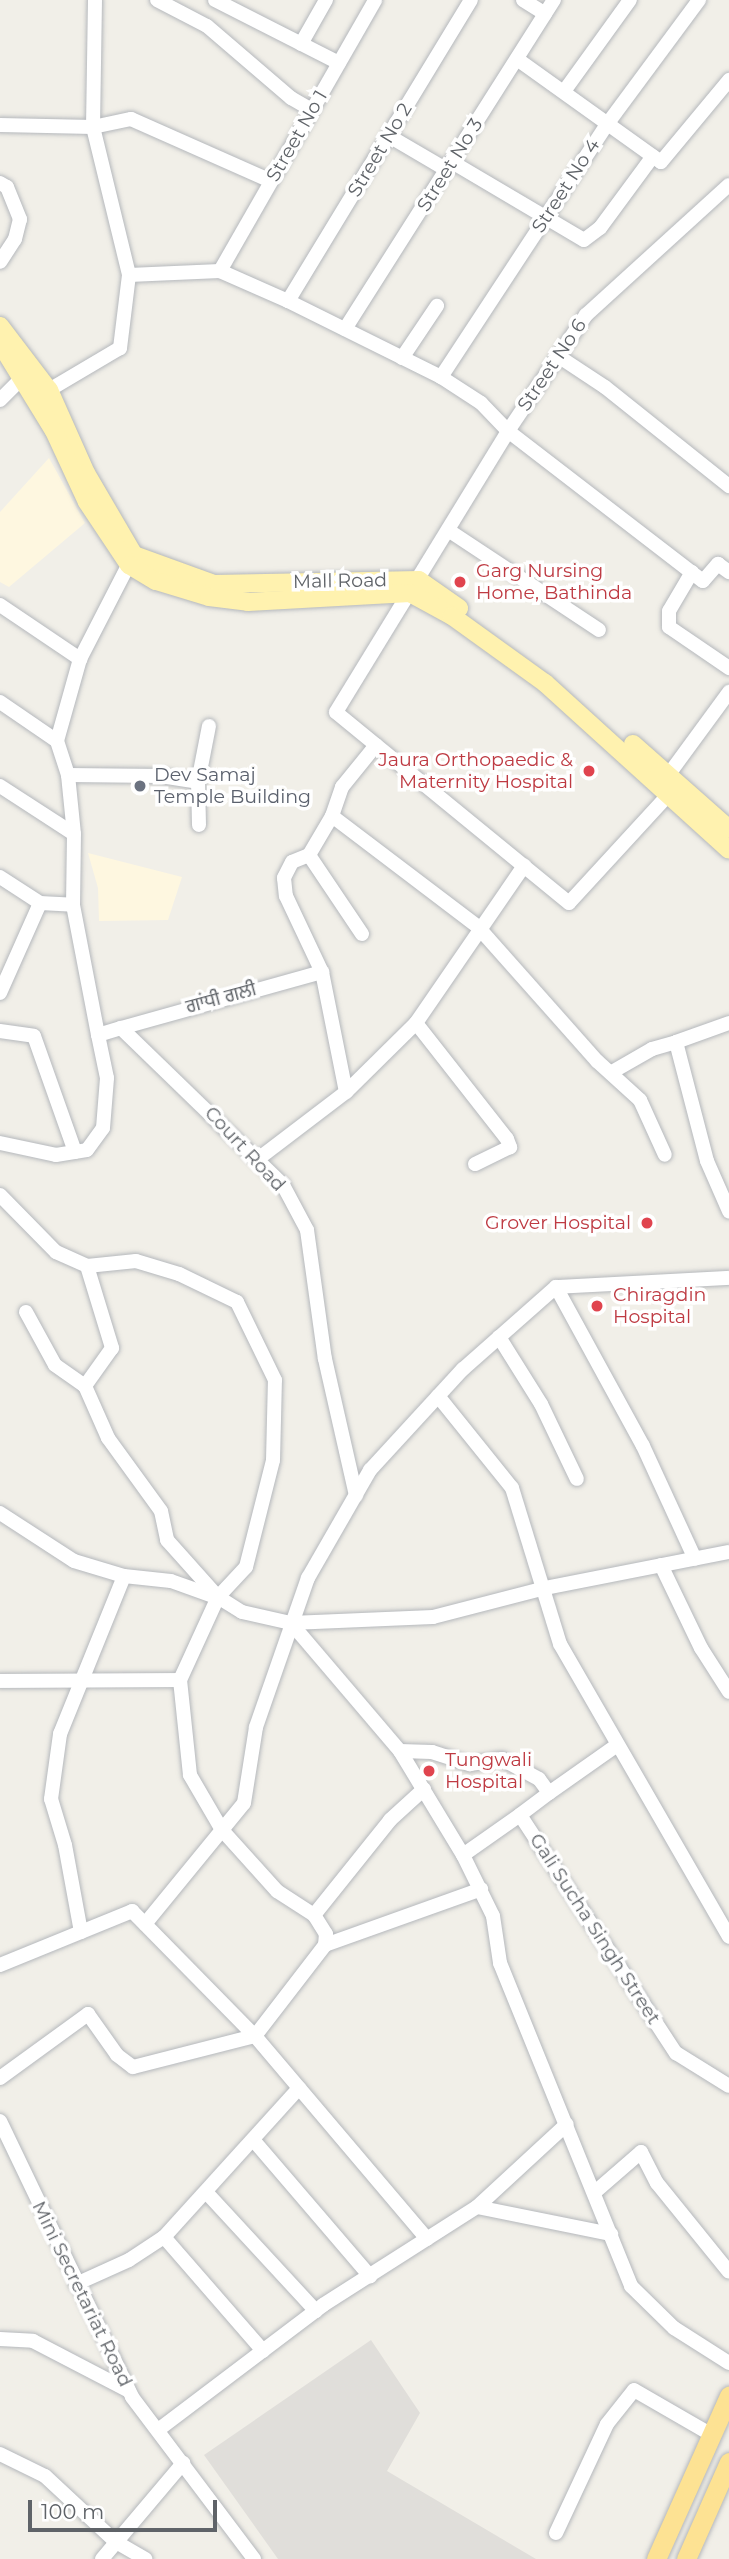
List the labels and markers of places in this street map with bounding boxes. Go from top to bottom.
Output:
place label: Garg Nursing Home, Bathinda [476,560,632,604]
marker: Garg Nursing Home, Bathinda [450,572,470,592]
place label: Jaura Orthopaedic & Maternity Hospital [378,749,573,793]
marker: Jaura Orthopaedic & Maternity Hospital [579,761,599,781]
place label: Dev Samaj Temple Building [154,764,311,808]
marker: Dev Samaj Temple Building [132,778,148,794]
place label: Grover Hospital [485,1212,631,1234]
marker: Grover Hospital [637,1213,657,1233]
place label: Chiragdin Hospital [613,1284,706,1328]
marker: Chiragdin Hospital [587,1296,607,1316]
place label: Tungwali Hospital [445,1749,532,1793]
marker: Tungwali Hospital [419,1761,439,1781]

